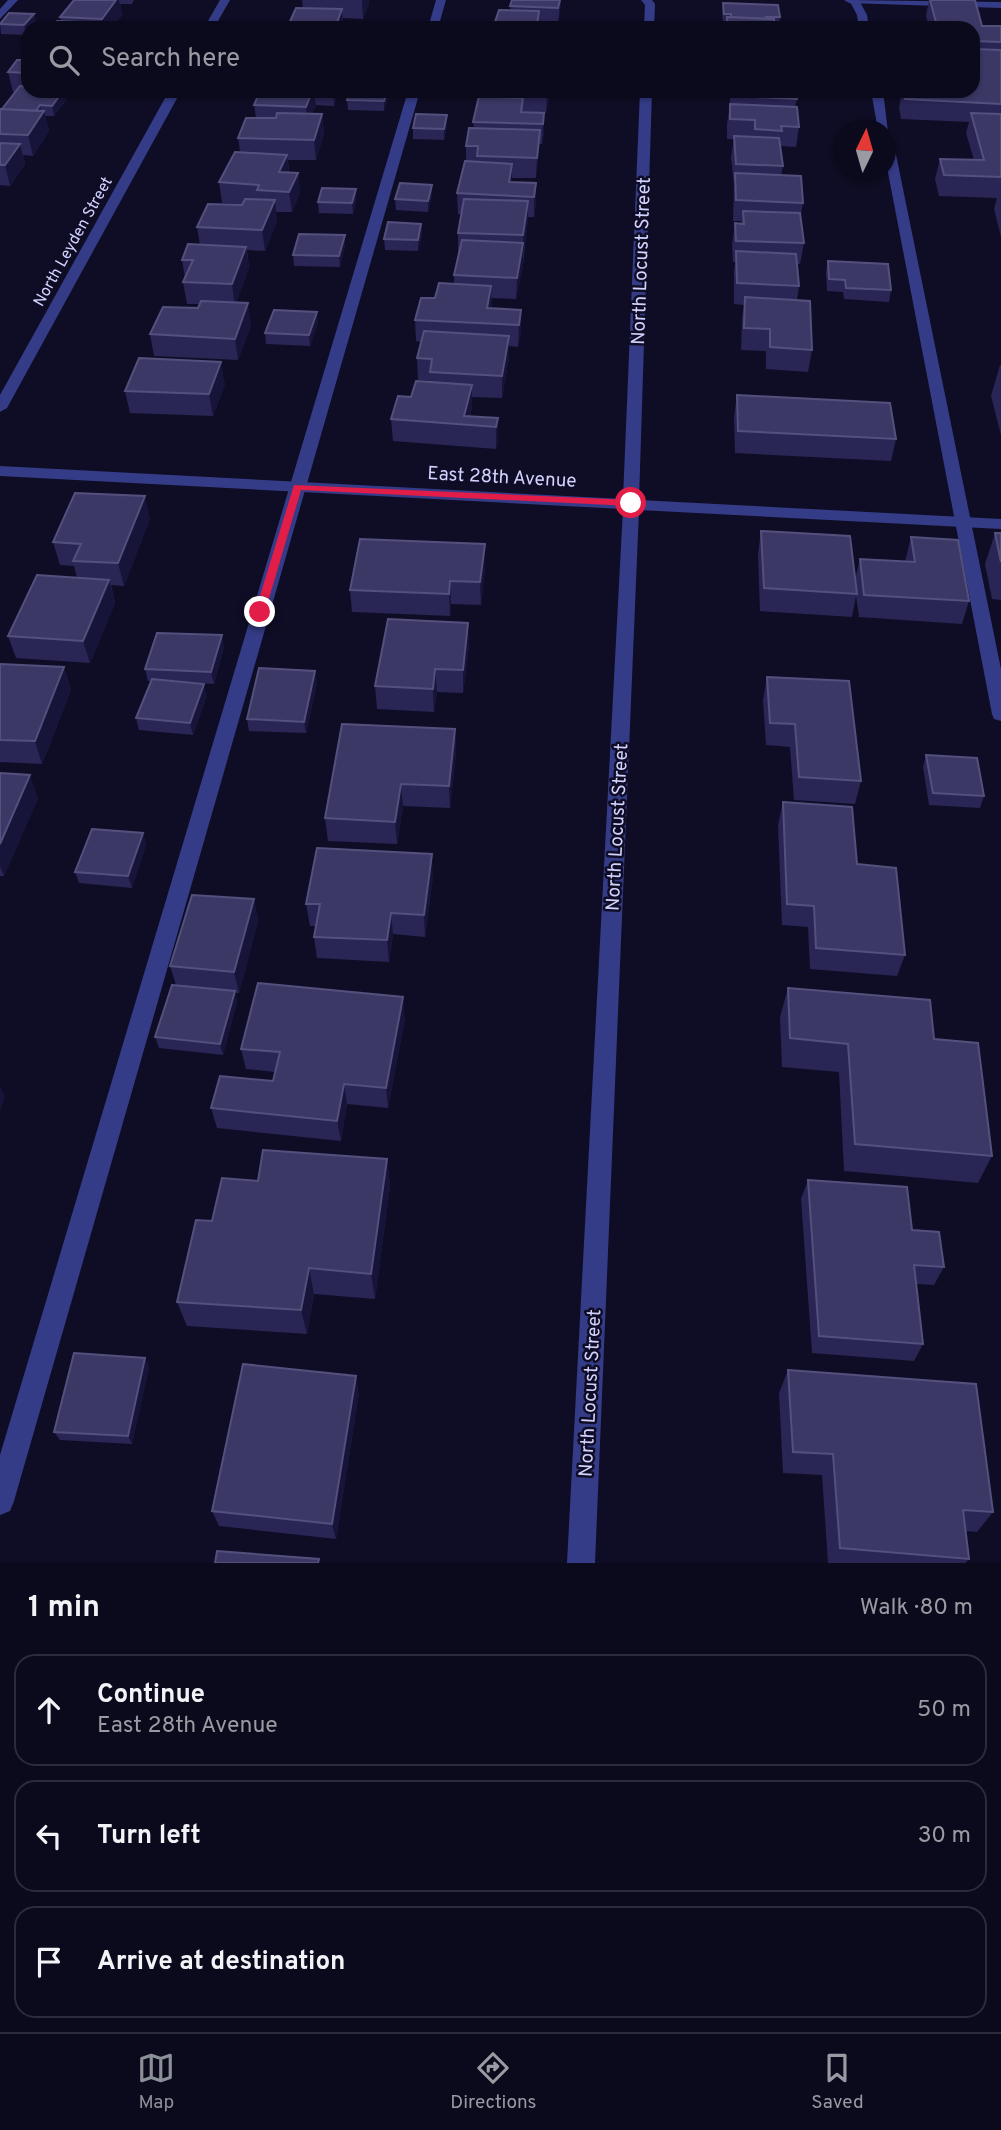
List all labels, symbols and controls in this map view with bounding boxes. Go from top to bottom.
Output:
search box [21,21,980,98]
icon: search [45,41,83,79]
text: Search here [101,43,240,76]
north arrow [833,119,896,182]
street label: North Leyden Street [30,174,118,310]
street label: North Locust Street [627,177,657,345]
street label: East 28th Avenue [427,462,577,494]
route start [615,487,646,518]
route end [244,596,275,627]
street label: North Locust Street [602,743,634,912]
street label: North Locust Street [575,1309,607,1478]
text: 1 min [28,1590,100,1627]
text: Walk · 80 m [860,1594,973,1623]
text: Continue [97,1679,205,1712]
icon: ahead [30,1691,68,1729]
text: 50 m [917,1696,971,1725]
text: East 28th Avenue [97,1712,278,1741]
icon: left [30,1817,68,1855]
text: Turn left [97,1820,201,1853]
text: 30 m [918,1822,971,1851]
icon: arrive [30,1943,68,1981]
text: Arrive at destination [97,1946,345,1979]
tab: Map [137,2049,175,2115]
tab: Directions [450,2049,537,2115]
tab: Saved [811,2049,864,2115]

